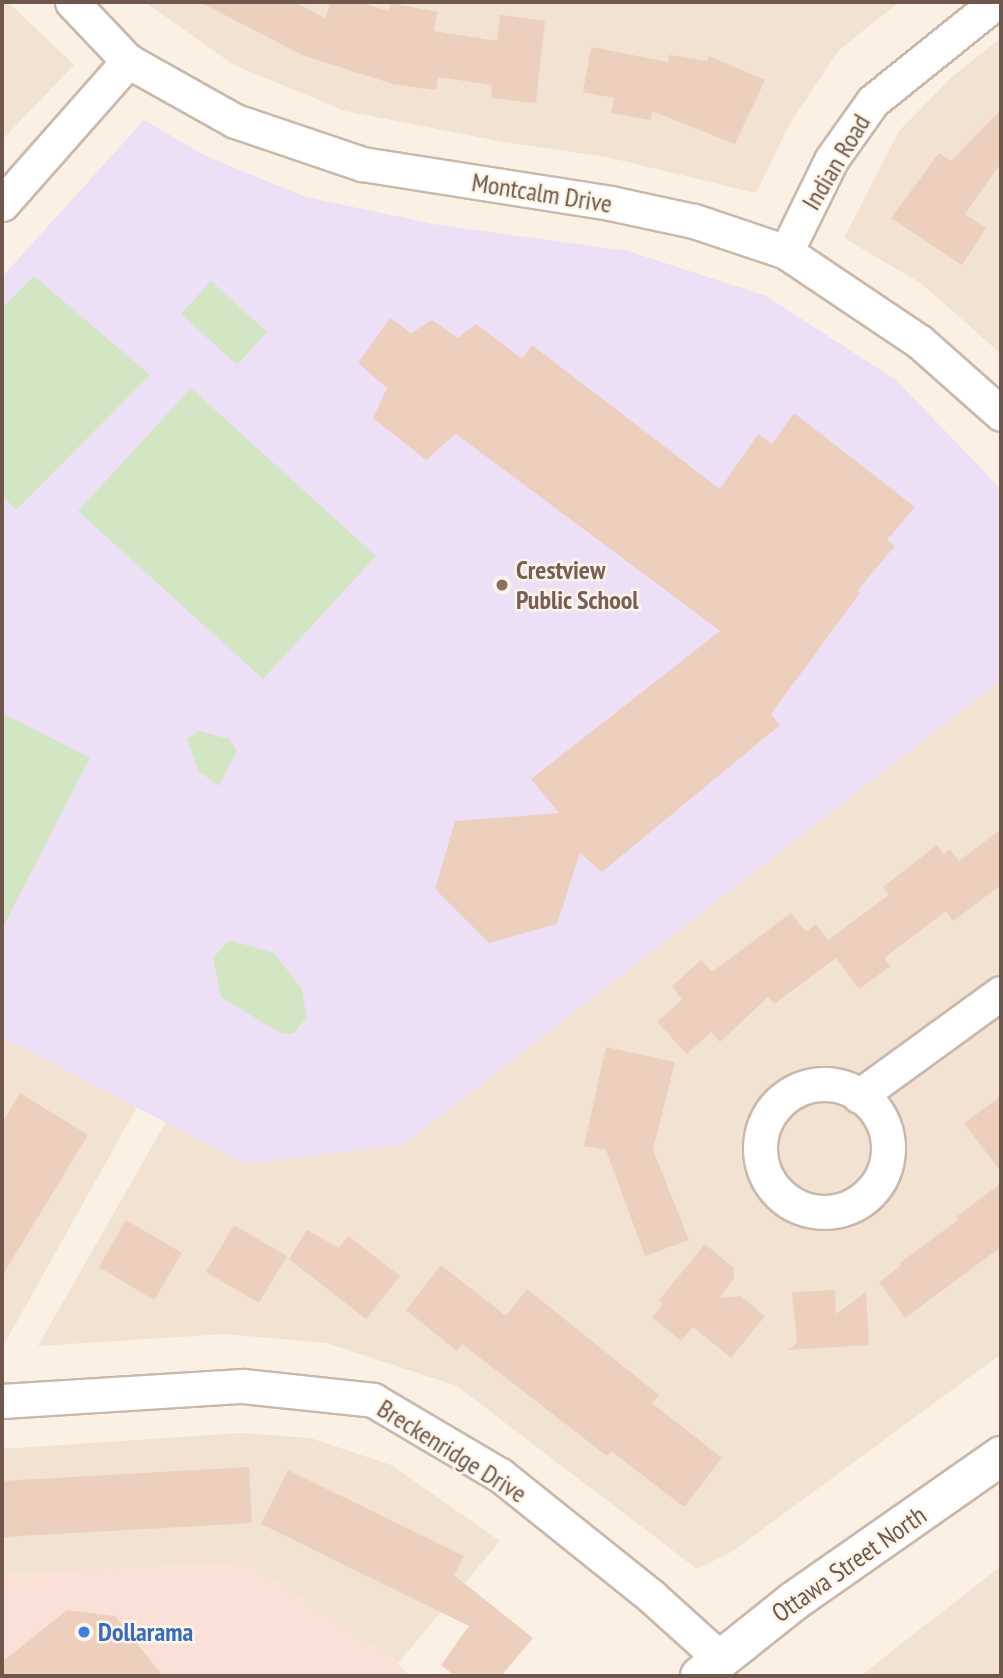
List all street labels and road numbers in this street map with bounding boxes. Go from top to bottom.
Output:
street label: Indian Road [795,109,877,215]
street label: Montcalm Drive [470,167,614,219]
street label: Breckenridge Drive [372,1393,532,1509]
street label: Ottawa Street North [766,1499,932,1629]

